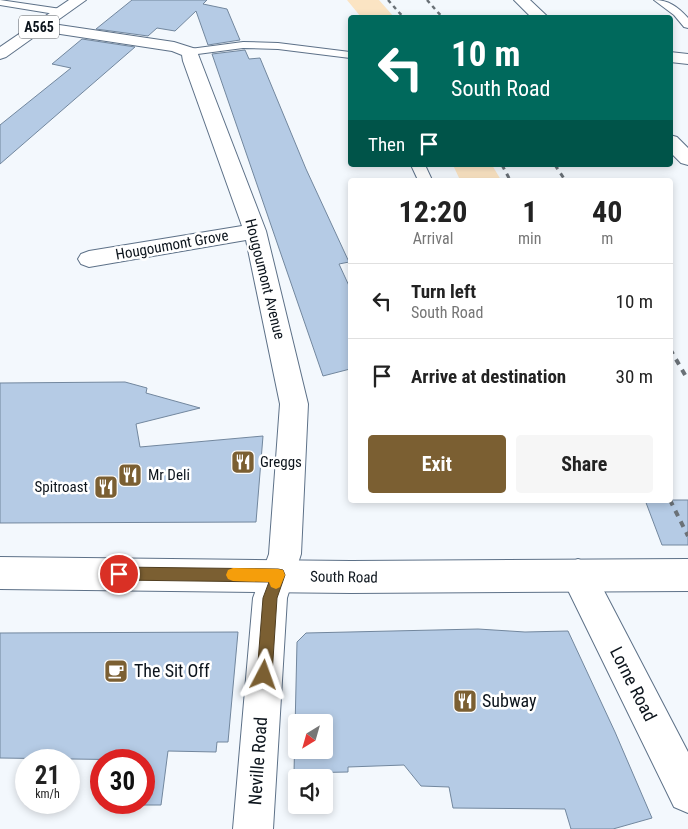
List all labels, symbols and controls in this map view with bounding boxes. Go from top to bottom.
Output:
road number: A565 [19,16,59,38]
text: 10 m [451,34,520,75]
icon: left [368,35,433,100]
text: South Road [451,76,550,101]
icon: arrive [415,130,443,158]
text: Then [368,133,405,156]
text: 12:20 [399,194,467,229]
text: 1 [522,194,537,229]
text: 40 [592,194,622,229]
street label: Hougoumont Avenue [241,217,289,341]
street label: Hougoumont Grove [114,226,230,264]
text: Arrival [413,229,453,248]
text: min [518,229,541,248]
text: m [601,229,613,248]
text: Turn left [411,280,476,303]
icon: left [368,287,396,315]
text: 10 m [616,290,653,313]
text: South Road [411,303,483,322]
icon: arrive [368,362,396,390]
text: Arrive at destination [411,365,566,388]
text: 30 m [616,365,653,388]
button: Exit [368,435,506,493]
button: Share [516,435,653,493]
restaurant icon: Greggs [230,449,256,475]
place label: Greggs [260,453,302,471]
restaurant icon: Mr Deli [117,462,143,488]
place label: Mr Deli [148,466,190,484]
restaurant icon: Spitroast [93,474,119,500]
place label: Spitroast [35,478,88,496]
pin [98,553,140,595]
icon: arrive [105,560,133,588]
street label: South Road [310,567,378,587]
street label: Lorne Road [606,643,661,724]
position arrow [237,648,289,700]
cafe icon: The Sit Off [103,658,129,684]
place label: The Sit Off [134,660,210,681]
restaurant icon: Subway [452,688,478,714]
place label: Subway [482,690,537,711]
north arrow [288,714,332,759]
map controls [288,714,333,814]
street label: Neville Road [244,716,271,806]
speed limit sign: 30 [90,749,155,814]
text: 21 [35,761,60,790]
button: sound [288,769,333,814]
text: km/h [35,787,60,801]

